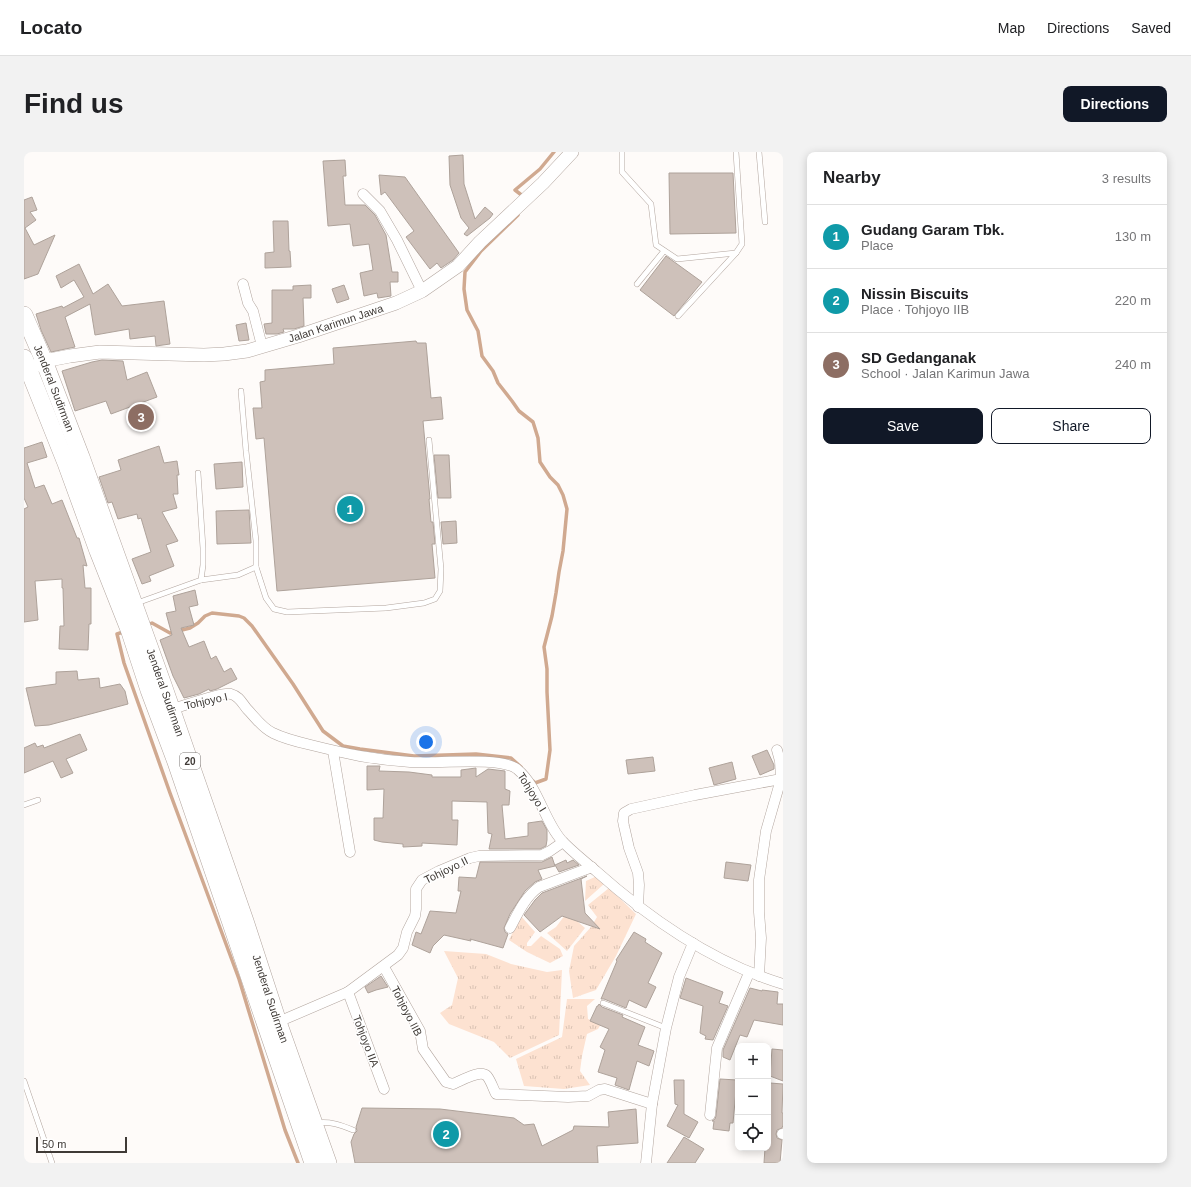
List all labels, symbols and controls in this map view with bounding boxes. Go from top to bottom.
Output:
text: Locato [20,17,82,38]
text: Map [998,20,1025,36]
text: Directions [1047,20,1109,36]
text: Saved [1131,20,1171,36]
button: Directions [1063,86,1167,122]
text: Find us [24,88,124,119]
text: Nearby [823,168,881,187]
text: 3 results [1102,171,1151,186]
text: Gudang Garam Tbk. [861,221,1004,238]
text: 1 [832,229,840,244]
text: 130 m [1115,229,1151,244]
text: Place [861,238,894,253]
text: Nissin Biscuits [861,285,969,302]
text: 2 [832,293,840,308]
text: 220 m [1115,293,1151,308]
street label: Jalan Karimun Jawa [287,302,385,345]
text: Place · Tohjoyo IIB [861,302,969,317]
street label: Jenderal Sudirman [32,343,77,433]
text: SD Gedanganak [861,349,976,366]
text: 3 [832,357,840,372]
text: 240 m [1115,357,1151,372]
text: School · Jalan Karimun Jawa [861,366,1029,381]
pin: 3 [128,402,154,432]
button: Save [823,408,983,444]
button: Share [991,408,1151,444]
pin: 1 [337,494,363,524]
street label: Jenderal Sudirman [144,647,186,738]
street label: Tohjoyo I [183,690,229,712]
your location [416,732,436,752]
road number: 20 [180,753,200,769]
street label: Tohjoyo I [515,770,549,814]
street label: Tohjoyo II [422,854,470,886]
street label: Jenderal Sudirman [250,953,291,1045]
street label: Tohjoyo IIB [389,984,425,1038]
street label: Tohjoyo IIA [351,1013,382,1069]
map controls [735,1043,771,1151]
button: + [735,1043,771,1079]
button: − [735,1079,771,1115]
button: locate [735,1115,771,1151]
pin: 2 [433,1119,459,1149]
scale bar [36,1135,127,1154]
text: 50 m [42,1138,66,1150]

